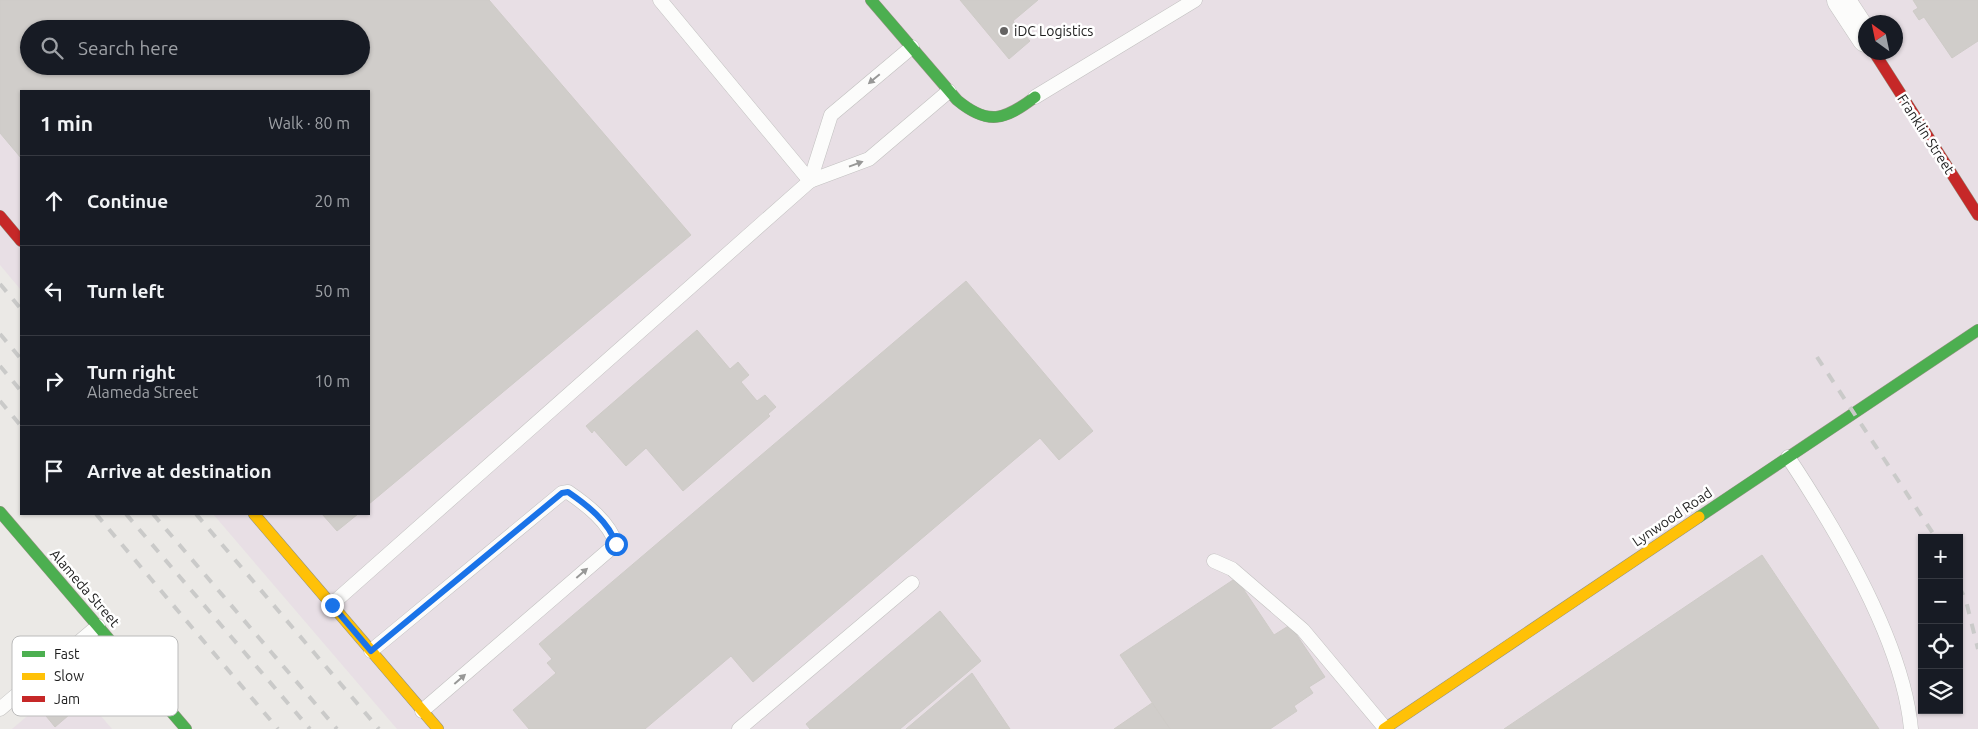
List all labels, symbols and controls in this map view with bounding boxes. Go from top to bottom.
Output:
north arrow [1858,15,1903,60]
search box [20,20,370,75]
place label: iDC Logistics [1014,23,1093,39]
marker: iDC Logistics [998,25,1010,37]
icon: search [38,34,66,62]
text: Search here [78,37,178,59]
one-way arrow [868,73,881,84]
street label: Franklin Street [1894,91,1958,177]
text: 1 min [40,111,93,135]
text: Walk · 80 m [268,114,350,132]
one-way arrow [848,160,863,167]
icon: ahead [40,187,68,215]
text: Continue [87,190,168,212]
text: 20 m [314,192,350,210]
icon: left [40,277,68,305]
text: Turn left [87,280,165,302]
text: 50 m [314,282,350,300]
text: Turn right [87,361,175,383]
icon: right [40,367,68,395]
text: 10 m [314,372,350,390]
text: Alameda Street [87,383,198,401]
icon: arrive [40,457,68,485]
text: Arrive at destination [87,460,272,482]
street label: Lynwood Road [1629,484,1715,550]
route start [605,533,628,556]
map controls [1918,534,1963,714]
button: + [1918,534,1963,579]
street label: Alameda Street [47,546,123,630]
one-way arrow [576,567,588,579]
button: − [1918,579,1963,624]
route end [321,594,344,617]
button: locate [1918,624,1963,669]
legend [12,636,178,716]
text: Fast [54,646,80,662]
text: Slow [54,668,84,684]
button: layers [1918,669,1963,714]
one-way arrow [453,674,466,685]
text: Jam [54,691,80,707]

